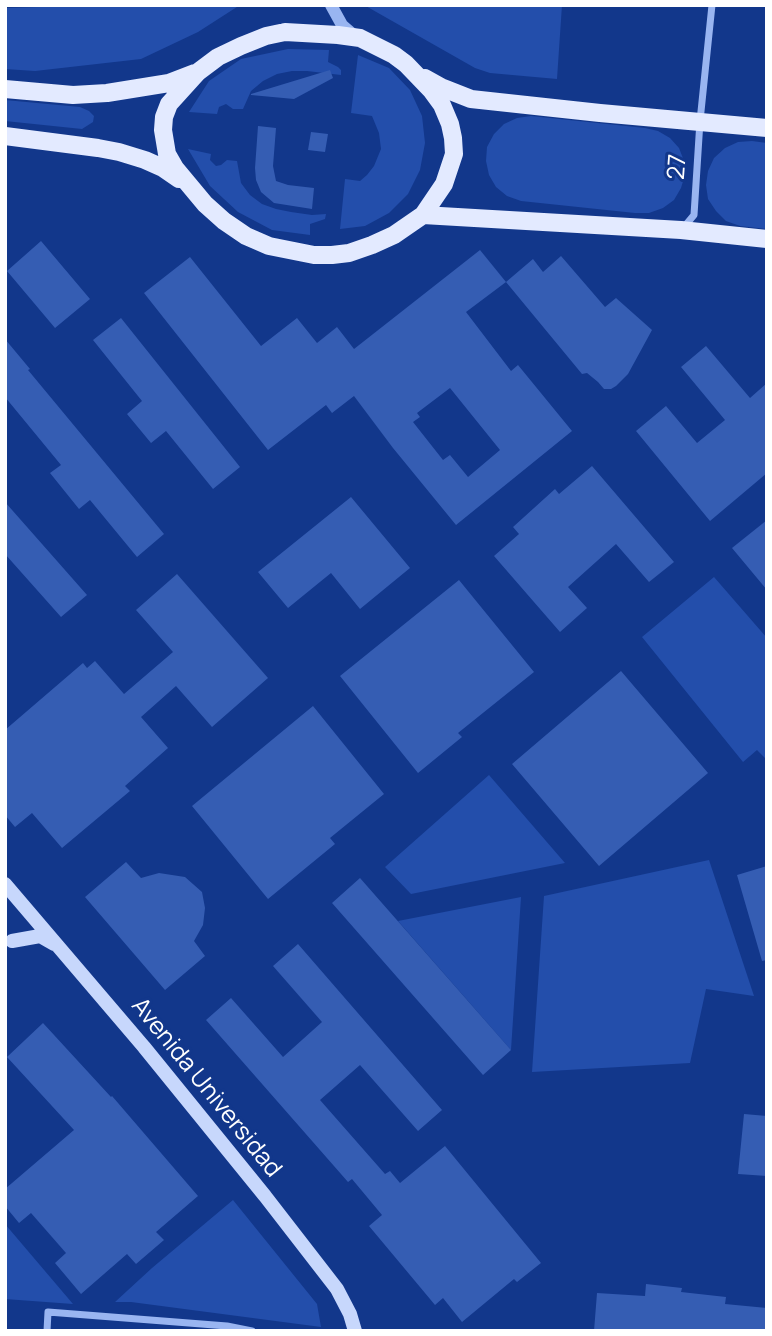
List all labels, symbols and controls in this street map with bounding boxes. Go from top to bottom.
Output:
street label: 27 [663,153,693,181]
street label: Avenida Universidad [125,993,287,1183]

